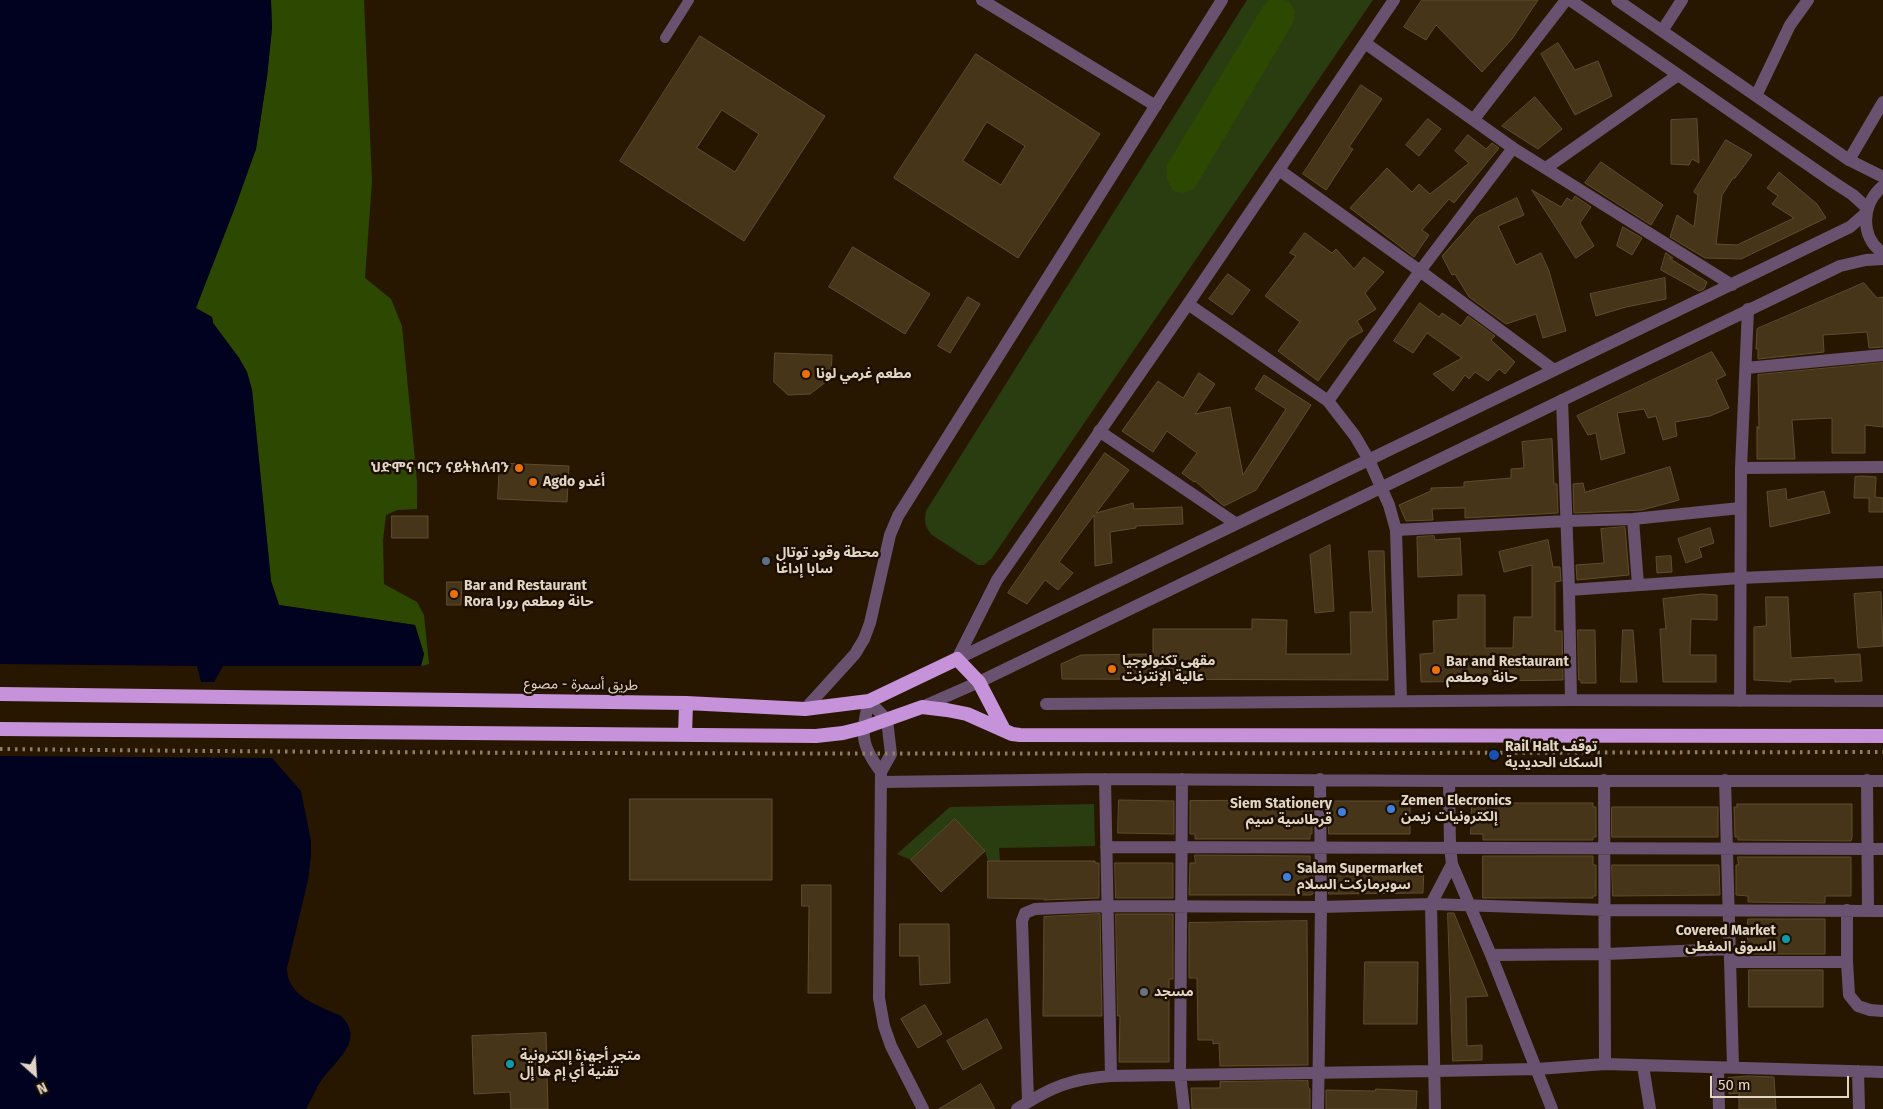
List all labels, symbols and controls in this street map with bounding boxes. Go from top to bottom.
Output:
place label: مطعم غرمي لونا [816,366,912,382]
marker: مطعم غرمي لونا [800,368,812,380]
place label: ህድሞና ባርን ናይትክለብን [370,460,509,476]
marker: ህድሞና ባርን ናይትክለብን [513,462,525,474]
place label: Agdo أغدو [543,474,605,490]
marker: Agdo أغدو [527,476,539,488]
place label: محطة وقود توتال سابا إداغا [776,545,879,578]
marker: محطة وقود توتال سابا إداغا [760,555,772,567]
place label: Bar and Restaurant Rora حانة ومطعم رورا [464,578,593,610]
marker: Bar and Restaurant Rora حانة ومطعم رورا [448,588,460,600]
place label: مقهى تكنولوجيا عالية الإنترنت [1122,653,1215,686]
place label: Bar and Restaurant حانة ومطعم [1446,654,1569,686]
marker: مقهى تكنولوجيا عالية الإنترنت [1106,663,1118,675]
marker: Bar and Restaurant حانة ومطعم [1430,664,1442,676]
street label: طريق أسمرة - مصوع [524,676,638,694]
place label: Rail Halt توقف السكك الحديدية [1505,739,1602,772]
marker: Rail Halt توقف السكك الحديدية [1487,748,1501,762]
place label: Zemen Elecronics إلكترونيات زيمن [1401,793,1512,826]
place label: Siem Stationery قرطاسية سيم [1230,796,1332,829]
marker: Zemen Elecronics إلكترونيات زيمن [1385,803,1397,815]
marker: Siem Stationery قرطاسية سيم [1336,806,1348,818]
place label: Salam Supermarket سوبرماركت السلام [1297,861,1423,894]
marker: Salam Supermarket سوبرماركت السلام [1281,871,1293,883]
place label: Covered Market السوق المغطى [1676,923,1776,956]
marker: Covered Market السوق المغطى [1780,933,1792,945]
place label: مسجد [1154,984,1194,1000]
marker: مسجد [1138,986,1150,998]
place label: متجر أجهزة إلكترونية تقنية أي إم ها إل [520,1048,641,1080]
north arrow [10,1049,60,1099]
marker: متجر أجهزة إلكترونية تقنية أي إم ها إل [504,1058,516,1070]
scale bar [1713,1066,1852,1098]
text: 50 m [1718,1076,1751,1094]
text: N [34,1078,50,1098]

